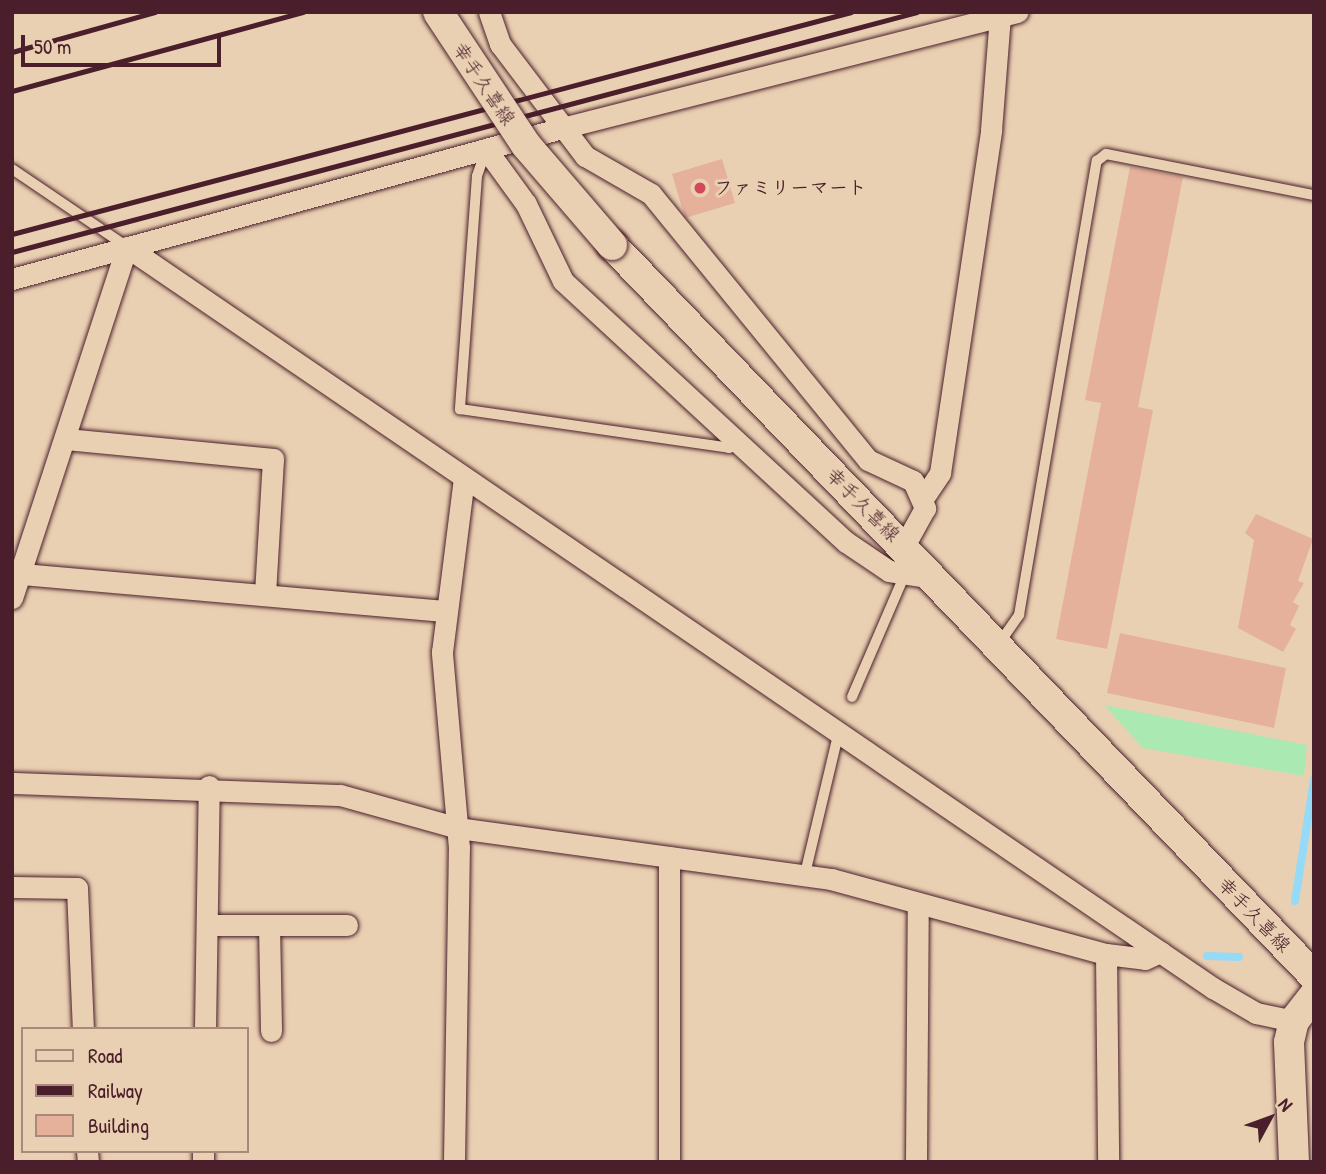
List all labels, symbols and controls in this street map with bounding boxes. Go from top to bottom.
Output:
scale bar [24,21,224,65]
text: 50 m [34,32,71,61]
street label: 幸手久喜線 [448,38,520,130]
place label: ファミリーマート [714,177,866,199]
marker: ファミリーマート [692,180,708,196]
street label: 幸手久喜線 [821,463,905,547]
street label: 幸手久喜線 [1213,873,1295,957]
legend [21,1027,248,1153]
text: Road [88,1041,122,1070]
text: Railway [88,1076,143,1105]
north arrow [1235,1083,1305,1153]
text: N [1273,1092,1299,1117]
text: Building [88,1111,149,1140]

